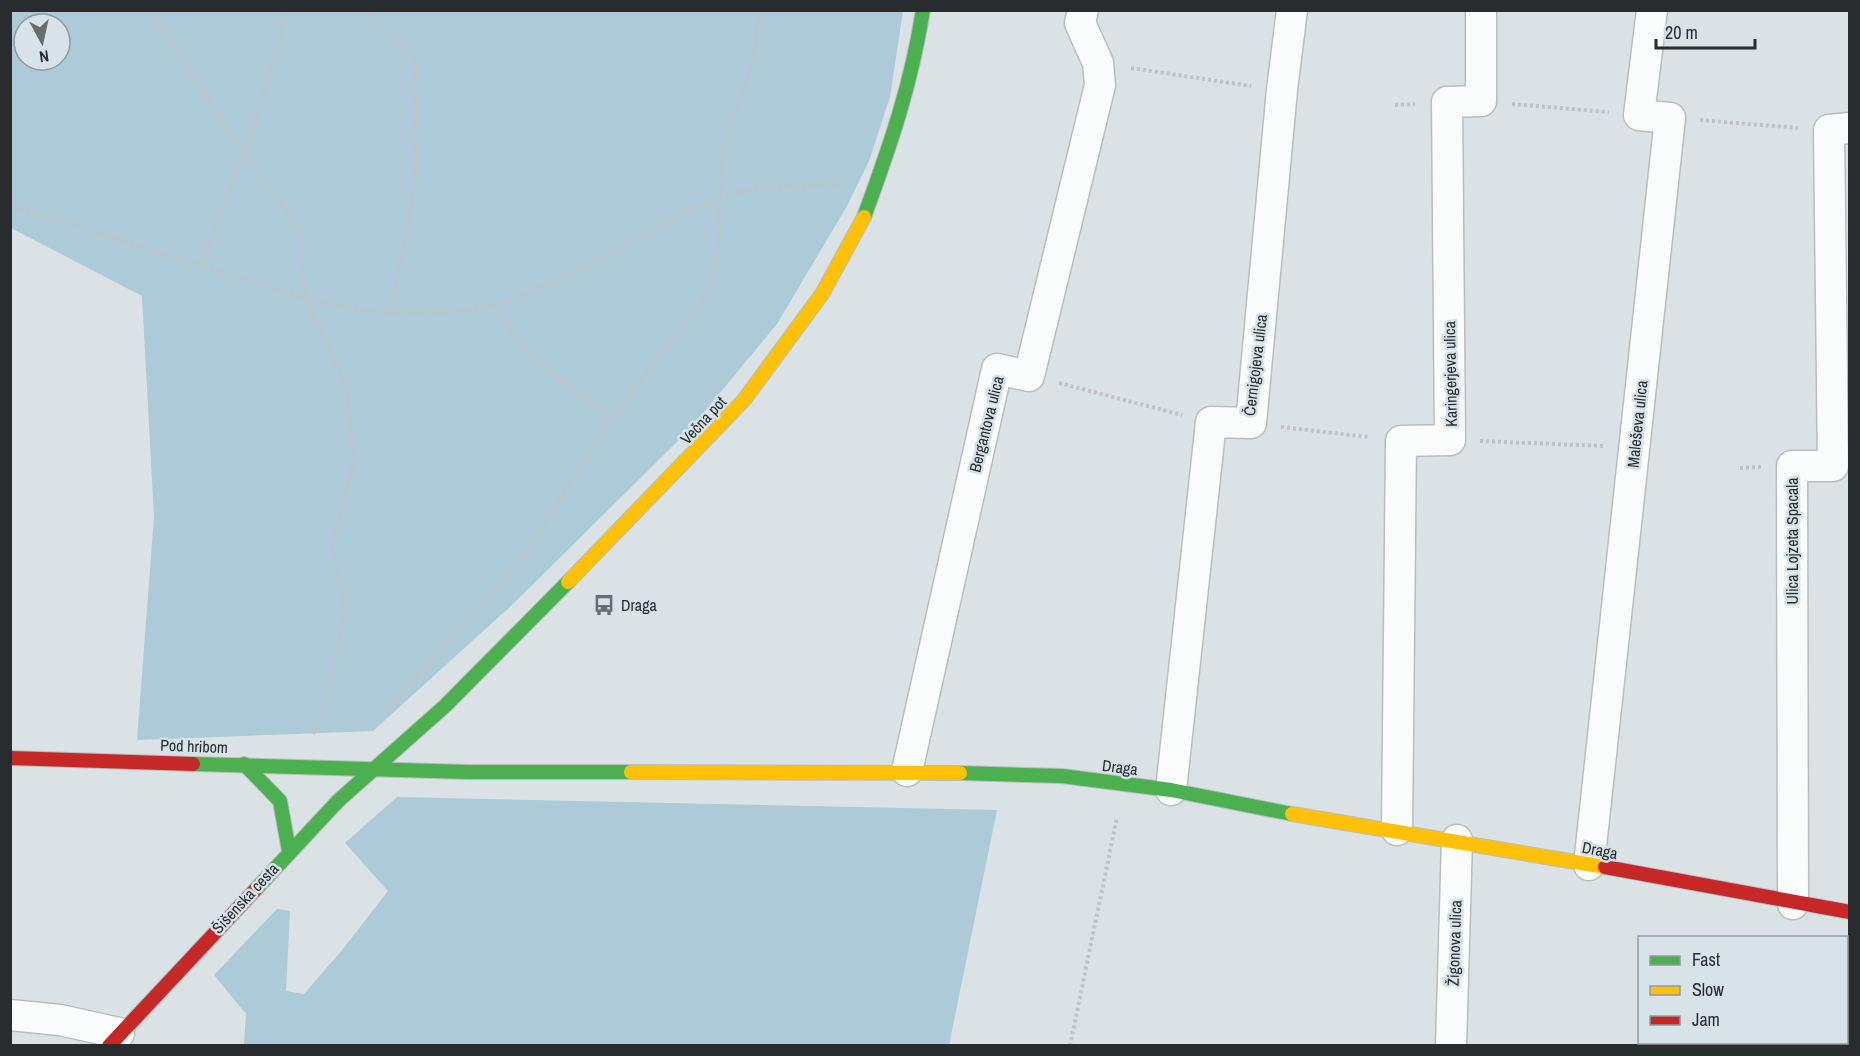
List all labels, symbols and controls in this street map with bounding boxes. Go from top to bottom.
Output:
north arrow [12,12,72,72]
scale bar [1656,12,1755,50]
text: 20 m [1665,20,1698,45]
text: N [38,45,50,68]
street label: Černigojeva ulica [1238,312,1272,417]
street label: Karingerjeva ulica [1438,320,1462,427]
street label: Bergantova ulica [963,373,1009,474]
street label: Maleševa ulica [1621,379,1653,469]
street label: Večna pot [675,391,731,449]
street label: Ulica Lojzeta Spacala [1781,477,1803,604]
bus stop icon: Draga [592,593,616,617]
place label: Draga [621,594,657,616]
street label: Pod hribom [160,734,228,758]
street label: Draga [1101,754,1140,780]
street label: Draga [1580,836,1620,864]
street label: Šišenska cesta [207,857,284,938]
street label: Žigonova ulica [1442,899,1467,986]
legend [1638,936,1848,1044]
text: Fast [1692,947,1720,972]
text: Slow [1692,977,1724,1002]
text: Jam [1692,1007,1720,1032]

